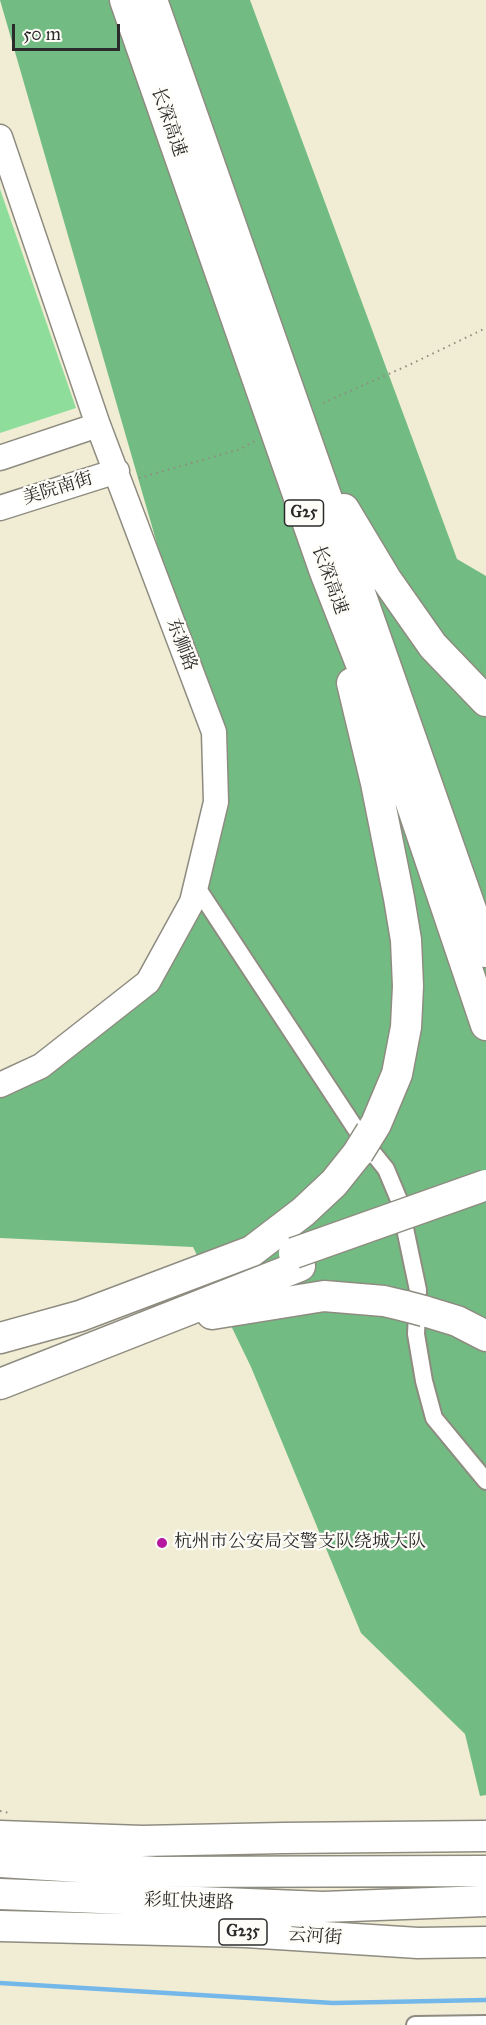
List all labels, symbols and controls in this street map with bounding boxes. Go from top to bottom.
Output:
scale bar [15,12,123,50]
text: 50 m [23,23,61,45]
street label: 长深高速 [146,84,190,160]
street label: 美院南街 [20,468,96,510]
road number: G25 [284,500,324,526]
street label: 长深高速 [307,542,351,618]
street label: 东狮路 [161,616,201,674]
place label: 杭州市公安局交警支队绕城大队 [174,1532,426,1554]
marker: 杭州市公安局交警支队绕城大队 [155,1536,169,1550]
street label: 彩虹快速路 [144,1890,234,1914]
road number: G235 [219,1919,267,1945]
street label: 云河街 [287,1924,343,1950]

